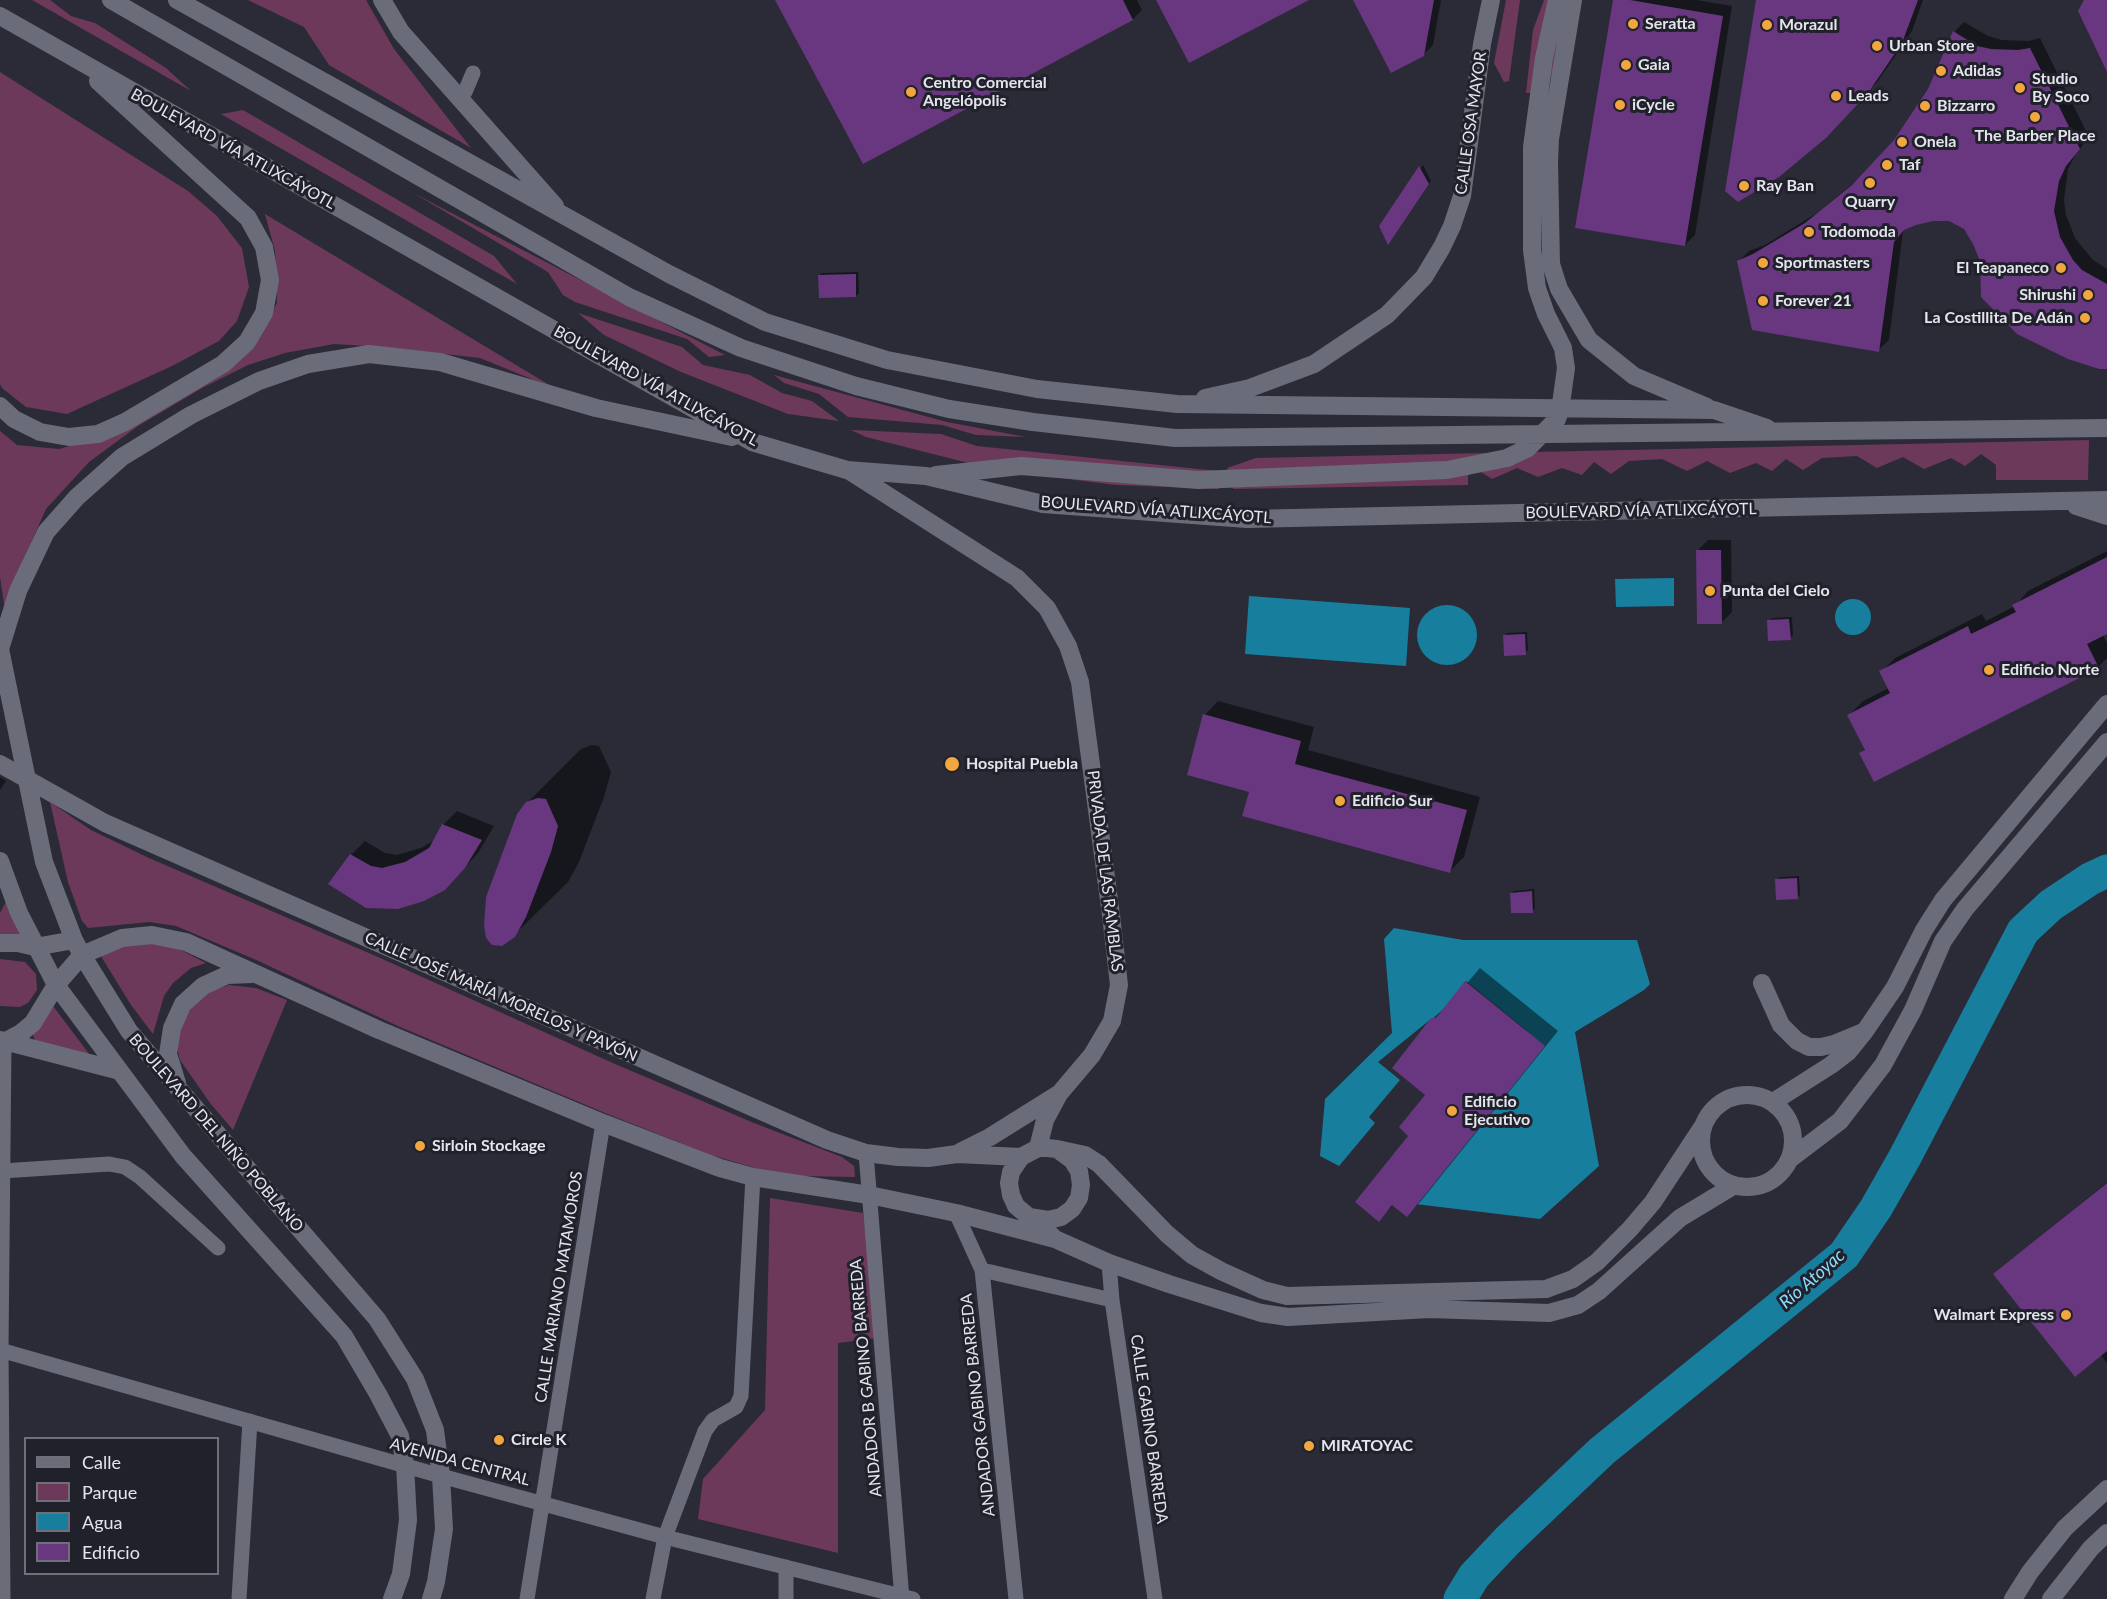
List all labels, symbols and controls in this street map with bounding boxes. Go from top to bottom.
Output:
place label: Seratta [1645,14,1696,34]
place label: Morazul [1779,15,1837,35]
marker: Seratta [1626,17,1640,31]
marker: Morazul [1760,18,1774,32]
place label: Urban Store [1889,36,1974,56]
marker: Urban Store [1870,39,1884,53]
street label: CALLE OSA MAYOR [1451,50,1491,196]
place label: Gaia [1638,55,1670,75]
marker: Gaia [1619,58,1633,72]
place label: Adidas [1953,61,2001,81]
marker: Adidas [1934,64,1948,78]
place label: Studio By Soco [2032,69,2089,107]
place label: Centro Comercial Angelópolis [923,73,1047,111]
marker: Studio By Soco [2013,81,2027,95]
street label: BOULEVARD VÍA ATLIXCÁYOTL [127,85,339,213]
marker: Centro Comercial Angelópolis [904,85,918,99]
place label: Leads [1848,86,1889,106]
marker: Leads [1829,89,1843,103]
place label: iCycle [1632,95,1675,115]
place label: Bizzarro [1937,96,1995,116]
marker: iCycle [1613,98,1627,112]
marker: Bizzarro [1918,99,1932,113]
marker: The Barber Place [2028,110,2042,124]
place label: The Barber Place [1975,126,2095,146]
place label: Onela [1914,132,1956,152]
marker: Onela [1895,135,1909,149]
place label: Taf [1899,155,1921,175]
marker: Taf [1880,158,1894,172]
place label: Ray Ban [1756,176,1814,196]
marker: Quarry [1863,176,1877,190]
marker: Ray Ban [1737,179,1751,193]
place label: Quarry [1845,192,1895,212]
place label: Todomoda [1821,222,1896,242]
marker: Todomoda [1802,225,1816,239]
place label: Sportmasters [1775,253,1870,273]
marker: Sportmasters [1756,256,1770,270]
place label: El Teapaneco [1956,258,2049,278]
marker: El Teapaneco [2054,261,2068,275]
place label: Shirushi [2019,285,2076,305]
marker: Shirushi [2081,288,2095,302]
place label: Forever 21 [1775,291,1852,311]
marker: Forever 21 [1756,294,1770,308]
place label: La Costillita De Adán [1924,308,2073,328]
marker: La Costillita De Adán [2078,311,2092,325]
street label: BOULEVARD VÍA ATLIXCÁYOTL [550,322,762,450]
street label: BOULEVARD VÍA ATLIXCÁYOTL [1040,492,1272,528]
street label: BOULEVARD VÍA ATLIXCÁYOTL [1525,499,1757,523]
place label: Punta del Cielo [1722,581,1830,601]
marker: Punta del Cielo [1703,584,1717,598]
place label: Edificio Norte [2001,660,2099,680]
marker: Edificio Norte [1982,663,1996,677]
place label: Hospital Puebla [966,754,1078,774]
marker: Hospital Puebla [943,755,961,773]
street label: PRIVADA DE LAS RAMBLAS [1083,769,1127,973]
place label: Edificio Sur [1352,791,1432,811]
marker: Edificio Sur [1333,794,1347,808]
street label: CALLE JOSÉ MARÍA MORELOS Y PAVÓN [362,928,640,1066]
street label: BOULEVARD DEL NIÑO POBLANO [125,1030,307,1236]
place label: Edificio Ejecutivo [1464,1092,1530,1130]
marker: Edificio Ejecutivo [1445,1104,1459,1118]
place label: Sirloin Stockage [432,1136,546,1156]
marker: Sirloin Stockage [413,1139,427,1153]
street label: CALLE MARIANO MATAMOROS [531,1170,587,1404]
water label: Río Atoyac [1775,1245,1849,1313]
street label: ANDADOR B GABINO BARREDA [846,1258,886,1498]
street label: ANDADOR GABINO BARREDA [957,1293,999,1517]
place label: Walmart Express [1934,1305,2054,1325]
marker: Walmart Express [2059,1308,2073,1322]
street label: CALLE GABINO BARREDA [1126,1333,1172,1525]
place label: Circle K [511,1430,566,1450]
marker: Circle K [492,1433,506,1447]
street label: AVENIDA CENTRAL [388,1434,532,1490]
place label: MIRATOYAC [1321,1436,1413,1456]
legend [24,1437,219,1575]
marker: MIRATOYAC [1302,1439,1316,1453]
text: Calle [82,1451,121,1473]
text: Parque [82,1481,137,1503]
text: Agua [82,1511,123,1533]
text: Edificio [82,1541,140,1563]

